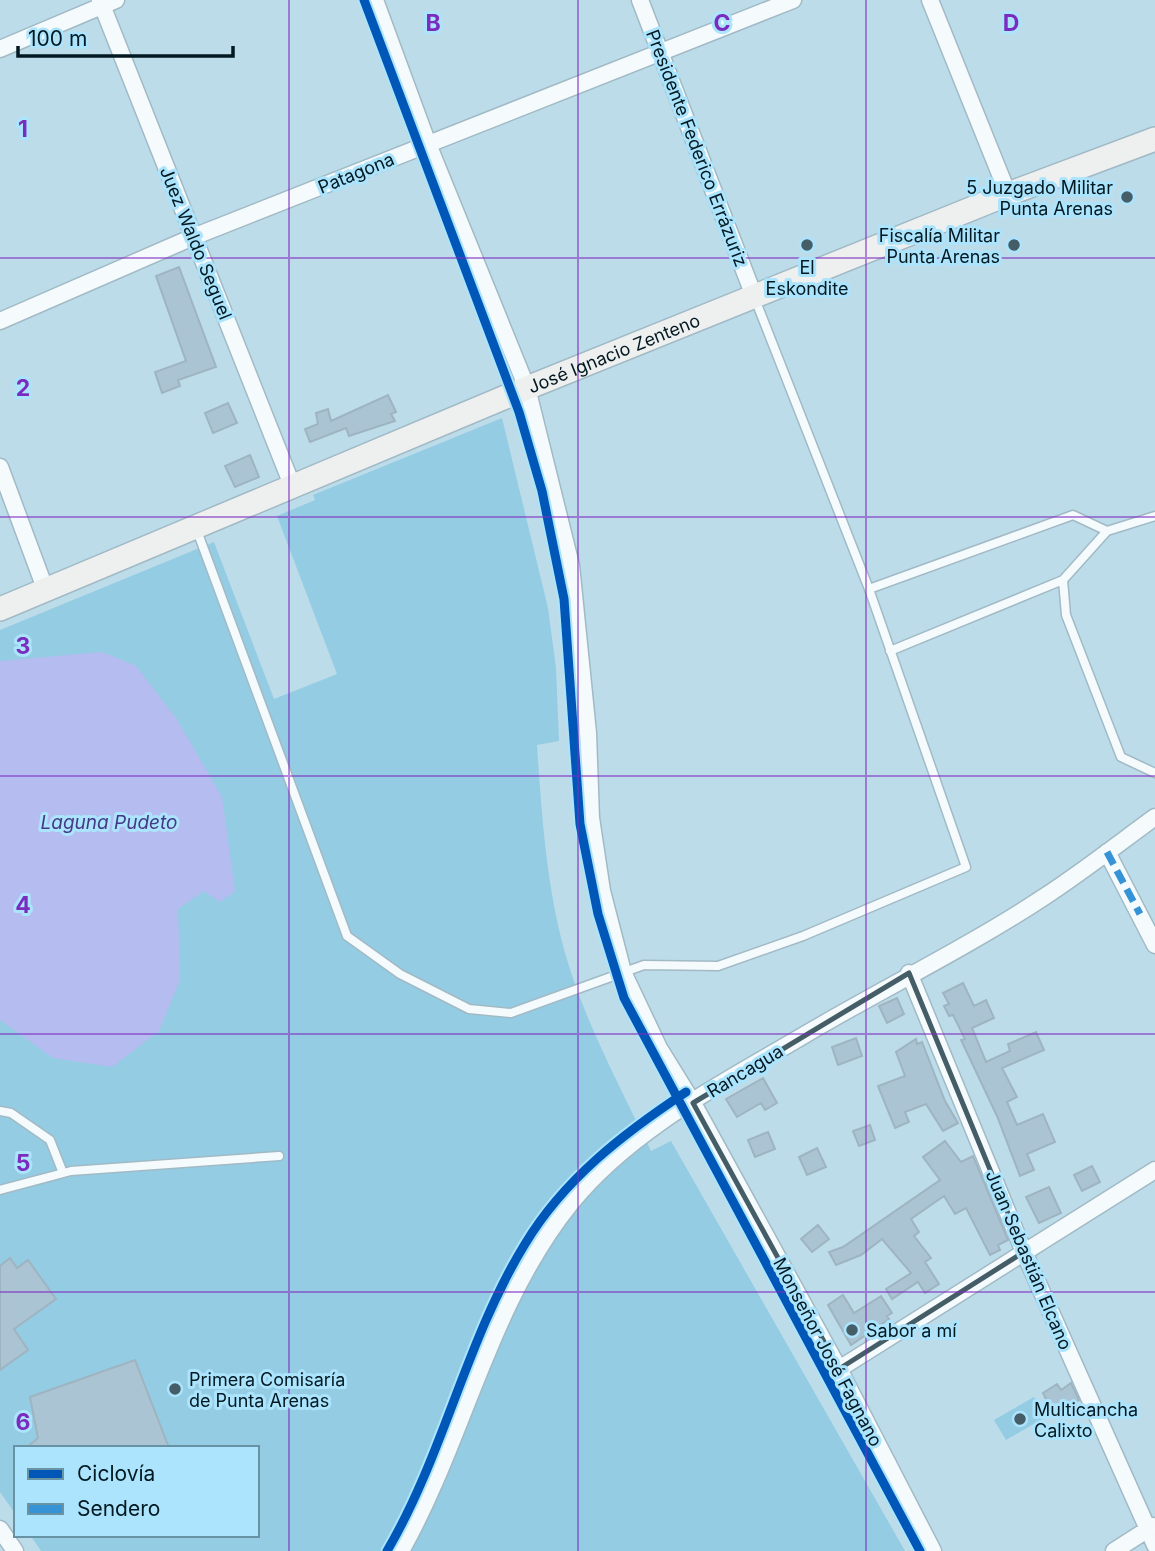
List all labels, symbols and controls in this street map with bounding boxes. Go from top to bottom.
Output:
text: B [425,9,441,37]
text: C [713,9,731,37]
text: D [1003,9,1019,37]
scale bar [18,14,233,58]
text: 100 m [28,26,87,51]
street label: Presidente Federico Errázuriz [642,27,752,269]
text: 1 [18,115,28,143]
street label: Patagona [315,148,397,198]
street label: Juez Waldo Seguel [156,164,236,322]
place label: 5 Juzgado Militar Punta Arenas [966,177,1113,219]
marker: 5 Juzgado Militar Punta Arenas [1119,189,1135,205]
place label: Fiscalía Militar Punta Arenas [879,225,1000,267]
marker: El Eskondite [799,237,815,253]
marker: Fiscalía Militar Punta Arenas [1006,237,1022,253]
place label: El Eskondite [766,257,848,299]
street label: José Ignacio Zenteno [525,309,703,397]
text: 2 [16,374,30,402]
text: 3 [16,632,30,660]
water label: Laguna Pudeto [41,811,177,834]
text: 4 [15,891,31,919]
street label: Rancagua [703,1040,787,1102]
text: 5 [16,1149,30,1177]
street label: Juan Sebastián Elcano [982,1167,1076,1353]
street label: Monseñor José Fagnano [769,1254,887,1450]
place label: Sabor a mí [866,1320,957,1341]
marker: Sabor a mí [844,1322,860,1338]
place label: Primera Comisaría de Punta Arenas [189,1369,345,1411]
marker: Primera Comisaría de Punta Arenas [167,1381,183,1397]
place label: Multicancha Calixto [1034,1399,1138,1441]
text: 6 [16,1408,30,1436]
marker: Multicancha Calixto [1012,1411,1028,1427]
legend [14,1446,259,1537]
text: Ciclovía [77,1461,155,1486]
text: Sendero [77,1496,160,1521]

